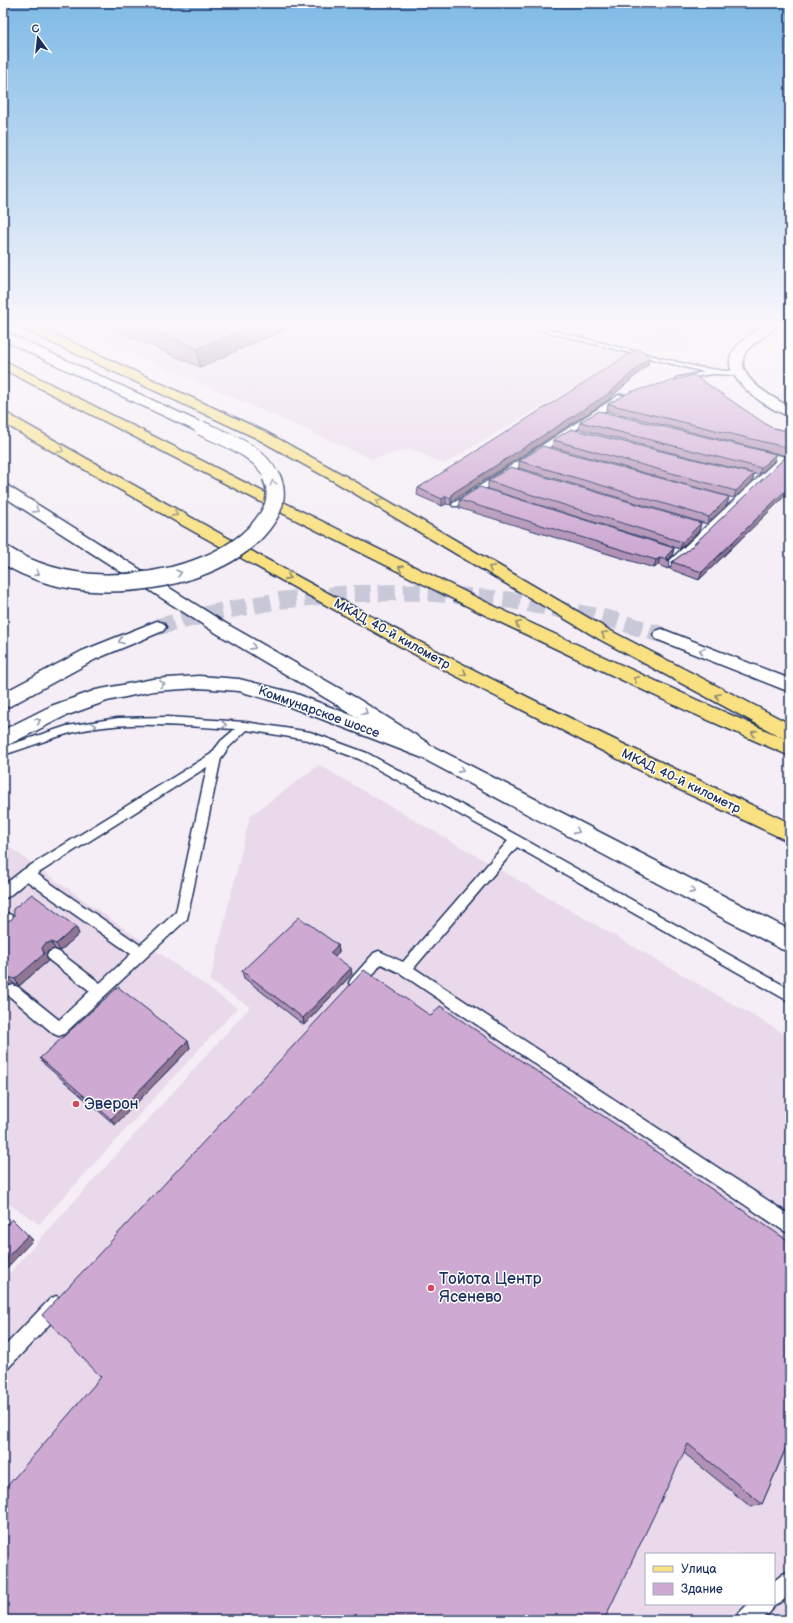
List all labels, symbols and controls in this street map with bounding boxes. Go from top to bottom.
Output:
north arrow [18,18,58,58]
text: С [30,21,41,36]
one-way arrow [57,445,65,452]
one-way arrow [269,479,278,486]
one-way arrow [376,500,383,507]
one-way arrow [32,505,39,513]
one-way arrow [170,510,178,517]
one-way arrow [398,565,405,573]
one-way arrow [488,566,495,573]
one-way arrow [34,568,41,576]
one-way arrow [175,569,182,578]
one-way arrow [284,573,291,580]
street label: МКАД, 40-й километр [331,595,454,673]
one-way arrow [515,621,523,629]
one-way arrow [601,631,608,638]
one-way arrow [117,636,125,644]
one-way arrow [249,642,256,649]
one-way arrow [698,647,705,655]
one-way arrow [460,668,467,675]
one-way arrow [633,676,640,684]
one-way arrow [158,680,165,689]
street label: Коммунарское шоссе [256,683,382,741]
one-way arrow [715,693,722,700]
one-way arrow [361,708,368,715]
one-way arrow [34,718,41,726]
one-way arrow [221,720,227,729]
one-way arrow [91,722,97,731]
one-way arrow [751,730,758,738]
street label: МКАД, 40-й километр [619,745,744,817]
one-way arrow [457,766,465,773]
one-way arrow [572,826,580,833]
one-way arrow [688,886,695,893]
place label: Эверон [84,1095,139,1114]
marker: Эверон [71,1099,81,1109]
place label: Тойота Центр Ясенево [439,1270,541,1307]
marker: Тойота Центр Ясенево [426,1283,436,1293]
legend [645,1553,775,1605]
text: Улица [681,1562,717,1577]
text: Здание [681,1582,723,1597]

